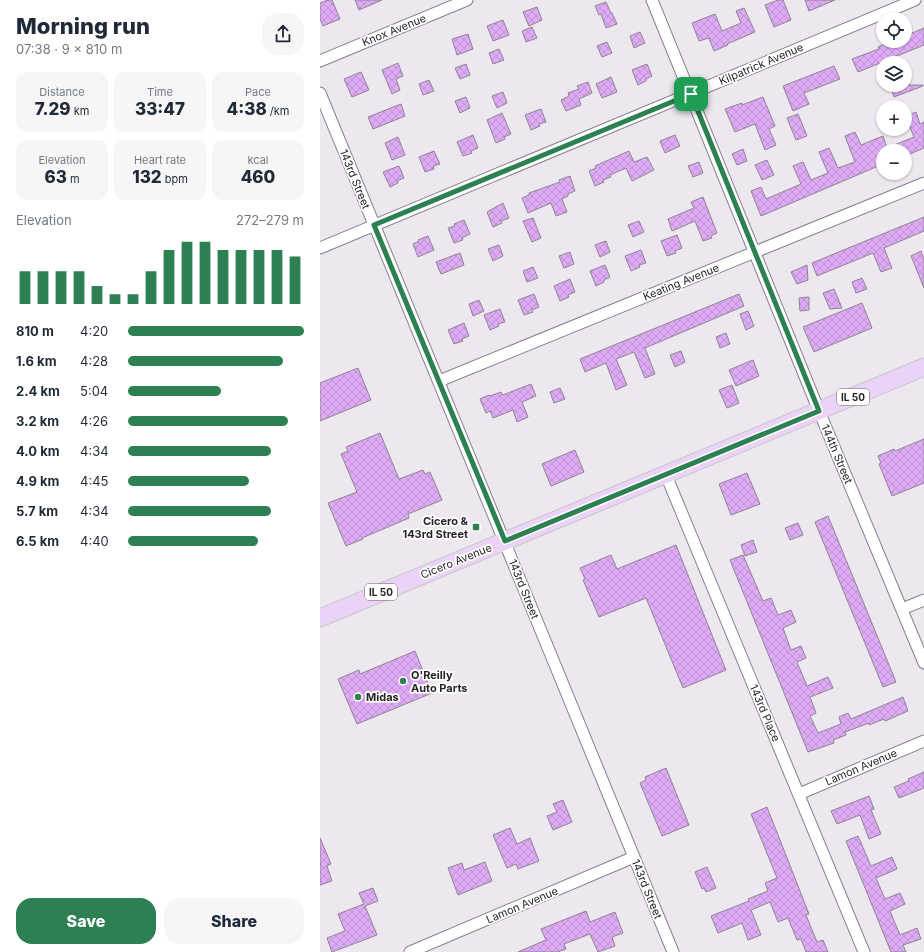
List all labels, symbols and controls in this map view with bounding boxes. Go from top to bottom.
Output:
street label: Knox Avenue [360,11,428,49]
map controls [876,12,912,180]
button: locate [876,12,912,48]
text: Morning run [16,13,150,39]
button: share [262,13,304,55]
street label: Kilpatrick Avenue [717,40,805,88]
text: 07:38 · 9 × 810 m [16,41,122,57]
button: layers [876,56,912,92]
pin [674,77,708,111]
icon: arrive [680,83,702,105]
text: Distance [39,85,85,99]
text: Time [147,85,173,99]
text: Pace [245,85,271,99]
text: 7.29 [35,99,71,119]
text: 33:47 [135,99,185,119]
text: 4:38 [227,99,267,119]
button: + [876,100,912,136]
text: km [71,104,89,118]
text: /km [267,104,289,118]
button: − [876,144,912,180]
street label: 143rd Street [337,147,373,211]
text: Elevation [38,153,86,167]
text: Heart rate [134,153,186,167]
text: kcal [247,153,269,167]
text: 63 [44,167,67,187]
text: 132 [132,167,162,187]
text: 460 [241,167,275,187]
text: m [67,172,80,186]
text: bpm [162,172,188,186]
text: Elevation [16,212,72,228]
text: 272–279 m [236,212,304,228]
street label: Keating Avenue [641,260,721,304]
text: 810 m [16,323,54,339]
text: 4:20 [80,323,108,339]
text: 1.6 km [16,353,57,369]
text: 4:28 [80,353,108,369]
text: 2.4 km [16,383,60,399]
text: 5:04 [80,383,108,399]
road number: IL 50 [837,389,869,405]
text: 3.2 km [16,413,59,429]
text: 4:26 [80,413,108,429]
street label: 144th Street [818,422,856,486]
text: 4.0 km [16,443,60,459]
text: 4:34 [80,443,109,459]
text: 4.9 km [16,473,59,489]
text: 4:45 [80,473,108,489]
text: 5.7 km [16,503,58,519]
text: 4:34 [80,503,109,519]
place label: Cicero & 143rd Street [402,514,469,541]
marker: Cicero & 143rd Street [471,522,481,532]
text: 6.5 km [16,533,59,549]
text: 4:40 [80,533,109,549]
street label: Cicero Avenue [418,540,494,582]
street label: 143rd Street [506,557,542,621]
road number: IL 50 [365,584,397,600]
place label: O'Reilly Auto Parts [411,668,468,695]
marker: O'Reilly Auto Parts [398,676,408,686]
street label: 143rd Place [747,682,783,744]
place label: Midas [366,690,399,704]
marker: Midas [353,692,363,702]
street label: Lamon Avenue [823,746,899,788]
street label: 143rd Street [629,857,665,921]
street label: Lamon Avenue [484,884,560,926]
button: Save [16,898,156,944]
button: Share [164,898,304,944]

